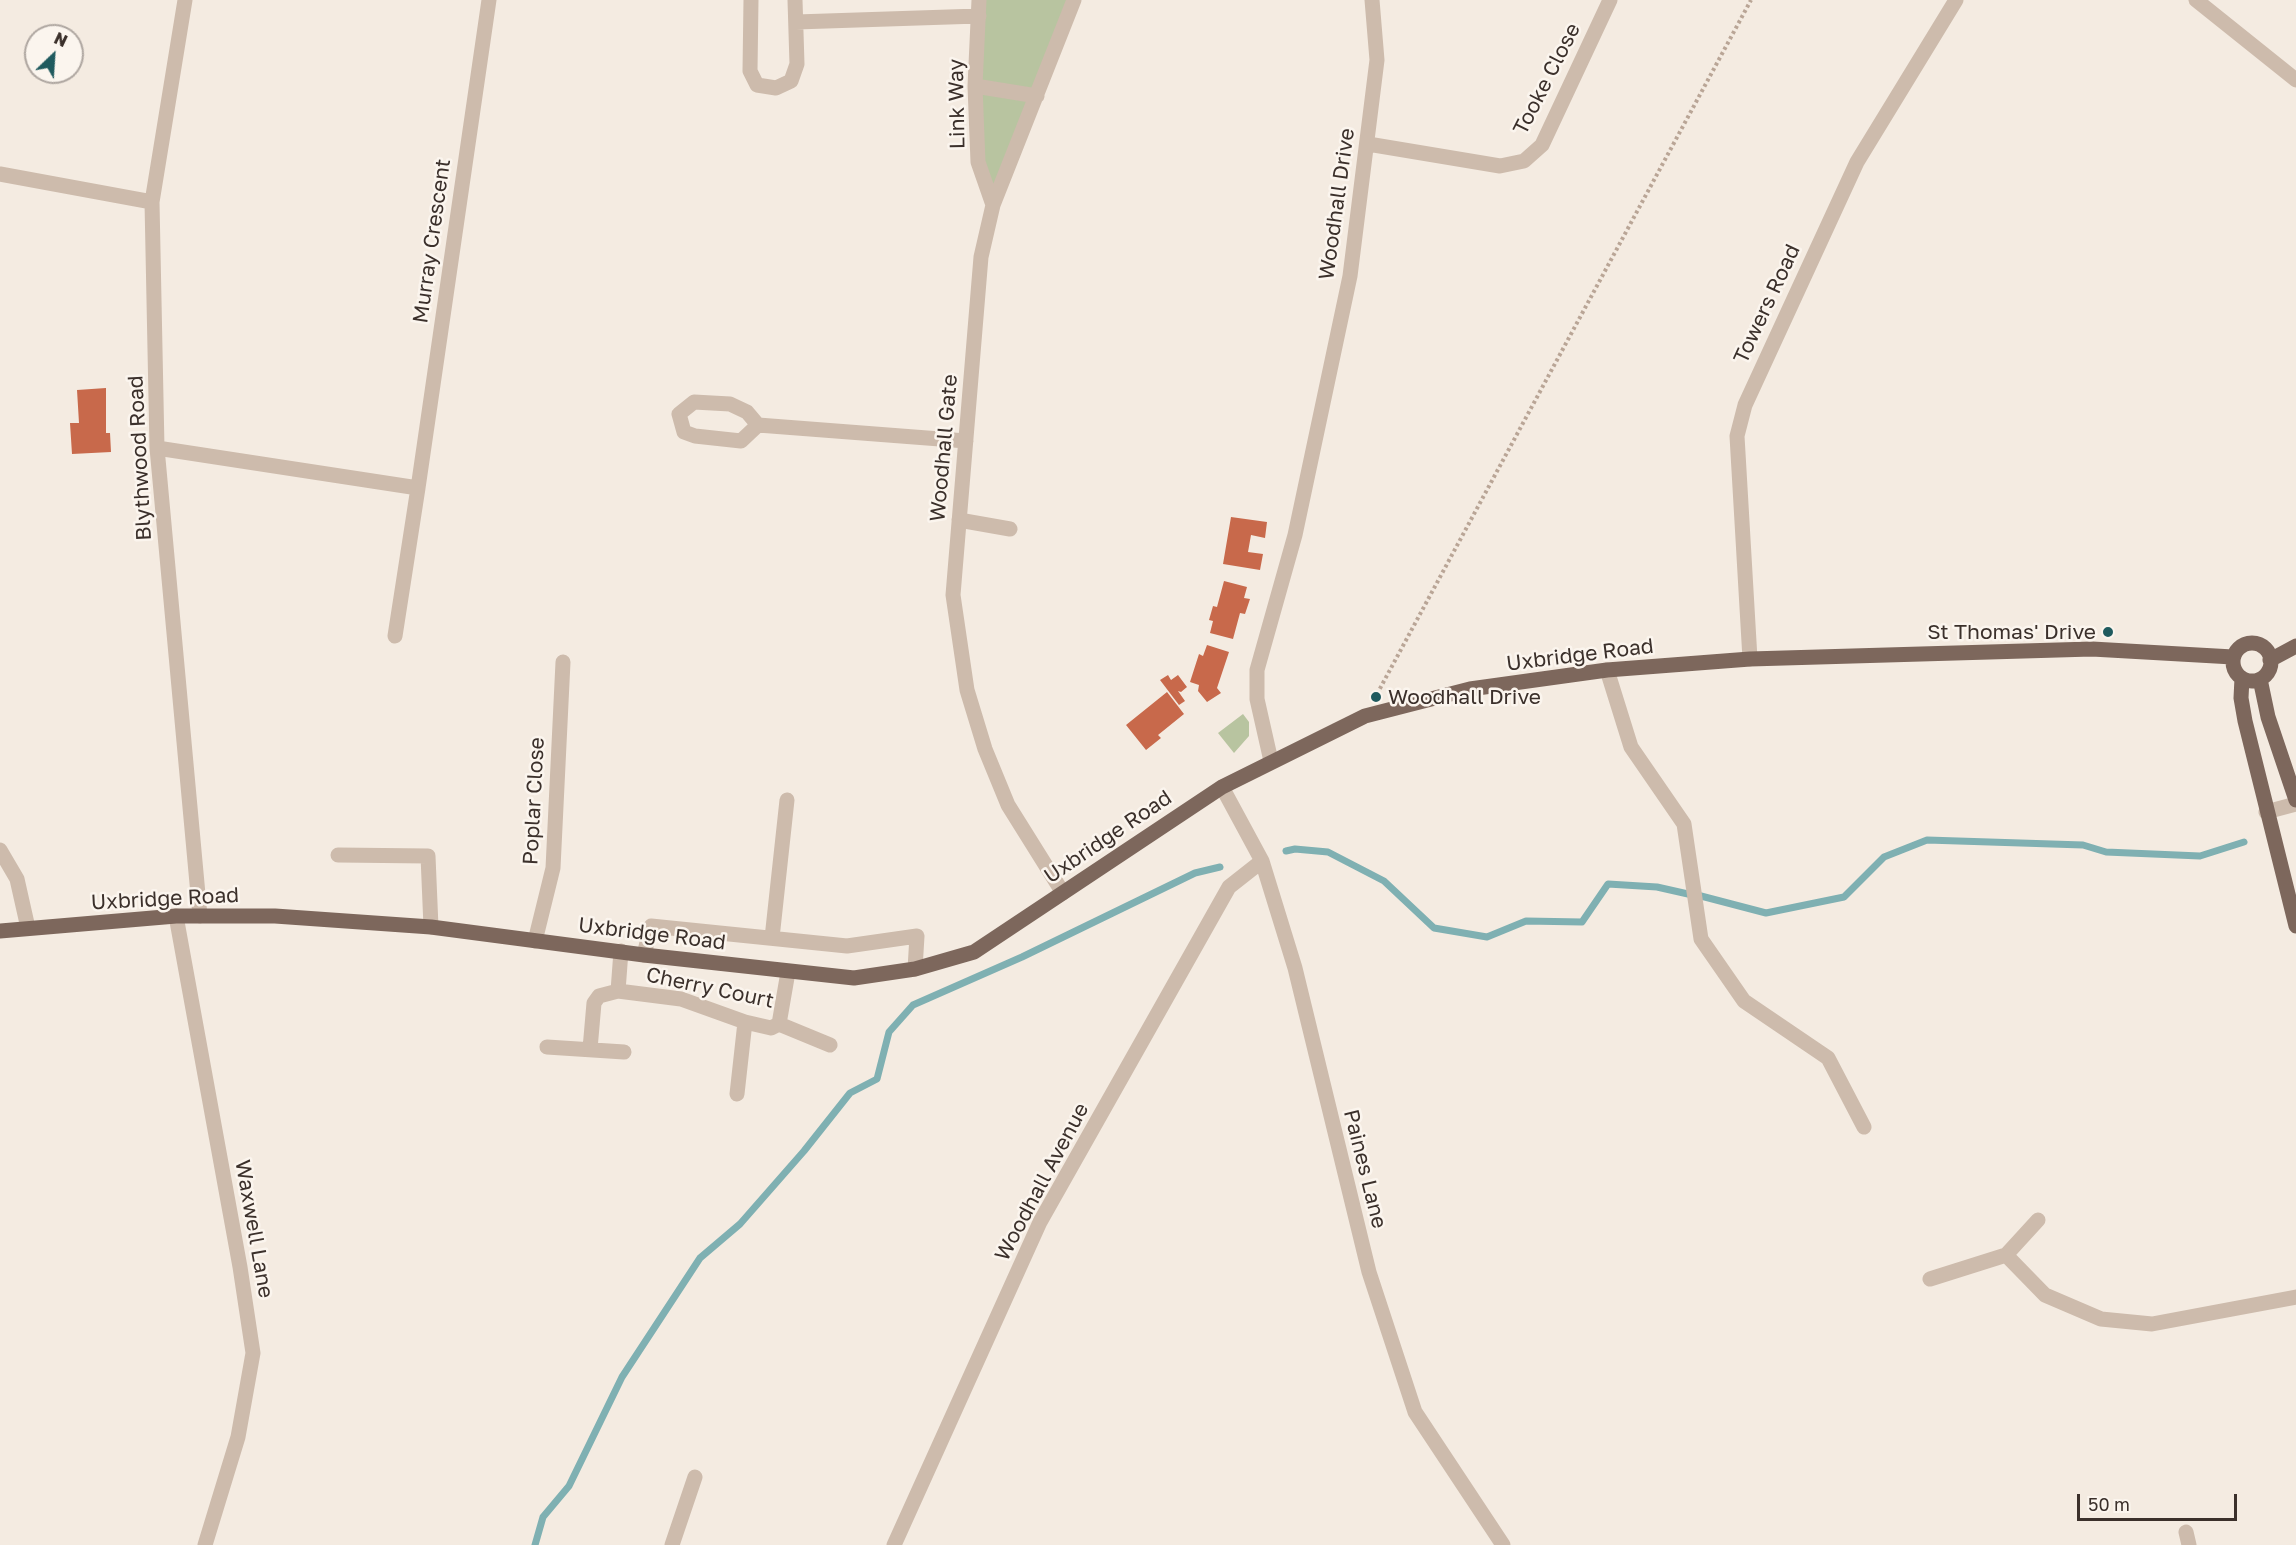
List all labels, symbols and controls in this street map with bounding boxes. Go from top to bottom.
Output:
street label: Tooke Close [1508,19,1586,139]
north arrow [24,24,84,84]
text: N [51,28,70,51]
street label: Link Way [944,59,970,149]
street label: Woodhall Drive [1314,127,1360,281]
street label: Murray Crescent [408,157,456,325]
street label: Towers Road [1728,240,1806,368]
street label: Woodhall Gate [925,373,963,523]
street label: Blythwood Road [123,375,157,541]
place label: St Thomas' Drive [1927,619,2096,645]
marker: St Thomas' Drive [2101,625,2115,639]
street label: Uxbridge Road [1505,633,1655,677]
place label: Woodhall Drive [1388,684,1541,710]
marker: Woodhall Drive [1369,690,1383,704]
street label: Poplar Close [518,737,550,865]
street label: Uxbridge Road [1039,785,1177,889]
street label: Uxbridge Road [90,883,240,915]
street label: Uxbridge Road [577,912,727,956]
street label: Cherry Court [644,962,776,1014]
street label: Woodhall Avenue [990,1099,1094,1265]
street label: Paines Lane [1338,1107,1392,1231]
street label: Waxwell Lane [229,1158,279,1300]
scale bar [2080,1482,2240,1520]
text: 50 m [2088,1493,2130,1515]

